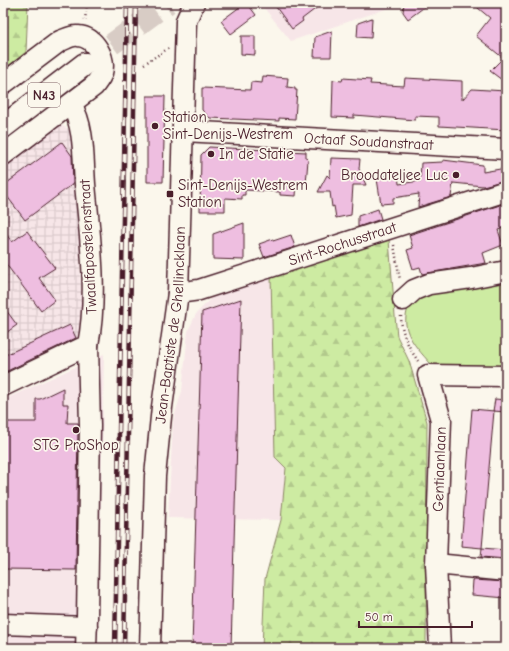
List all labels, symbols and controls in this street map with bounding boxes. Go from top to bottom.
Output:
road number: N43 [28,83,60,107]
place label: Station Sint-Denijs-Westrem [163,108,293,143]
marker: Station Sint-Denijs-Westrem [150,121,160,131]
street label: Octaaf Soudanstraat [304,129,434,154]
place label: In de Statie [219,145,294,163]
marker: In de Statie [206,149,216,159]
place label: Broodateljee Luc [341,166,448,184]
marker: Broodateljee Luc [451,170,461,180]
place label: Sint-Denijs-Westrem Station [178,176,308,211]
street label: Twaalfapostelenstraat [75,178,101,315]
marker: Sint-Denijs-Westrem Station [165,189,175,199]
street label: Sint-Rochusstraat [286,218,399,270]
street label: Jean-Baptiste de Ghellincklaan [151,226,189,424]
marker: STG ProShop [71,425,81,435]
street label: Gentiaanlaan [429,426,450,512]
place label: STG ProShop [33,436,119,454]
scale bar [359,603,472,629]
text: 50 m [365,610,393,624]

